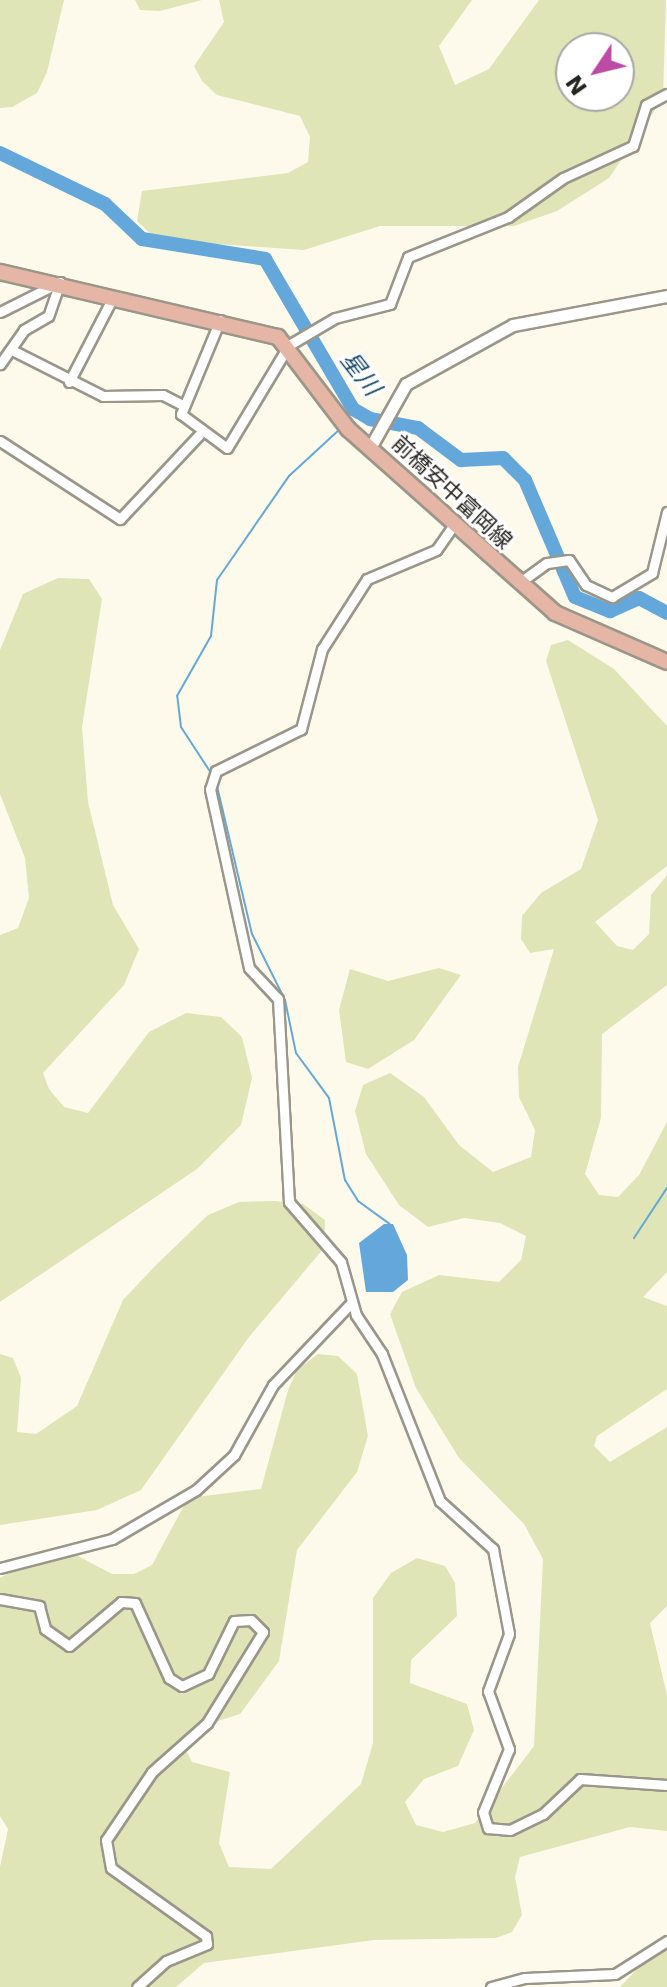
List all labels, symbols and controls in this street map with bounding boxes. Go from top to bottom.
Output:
north arrow [555,32,635,112]
text: N [561,70,592,100]
water label: 星川 [334,346,386,402]
street label: 前橋安中富岡線 [387,430,517,554]

